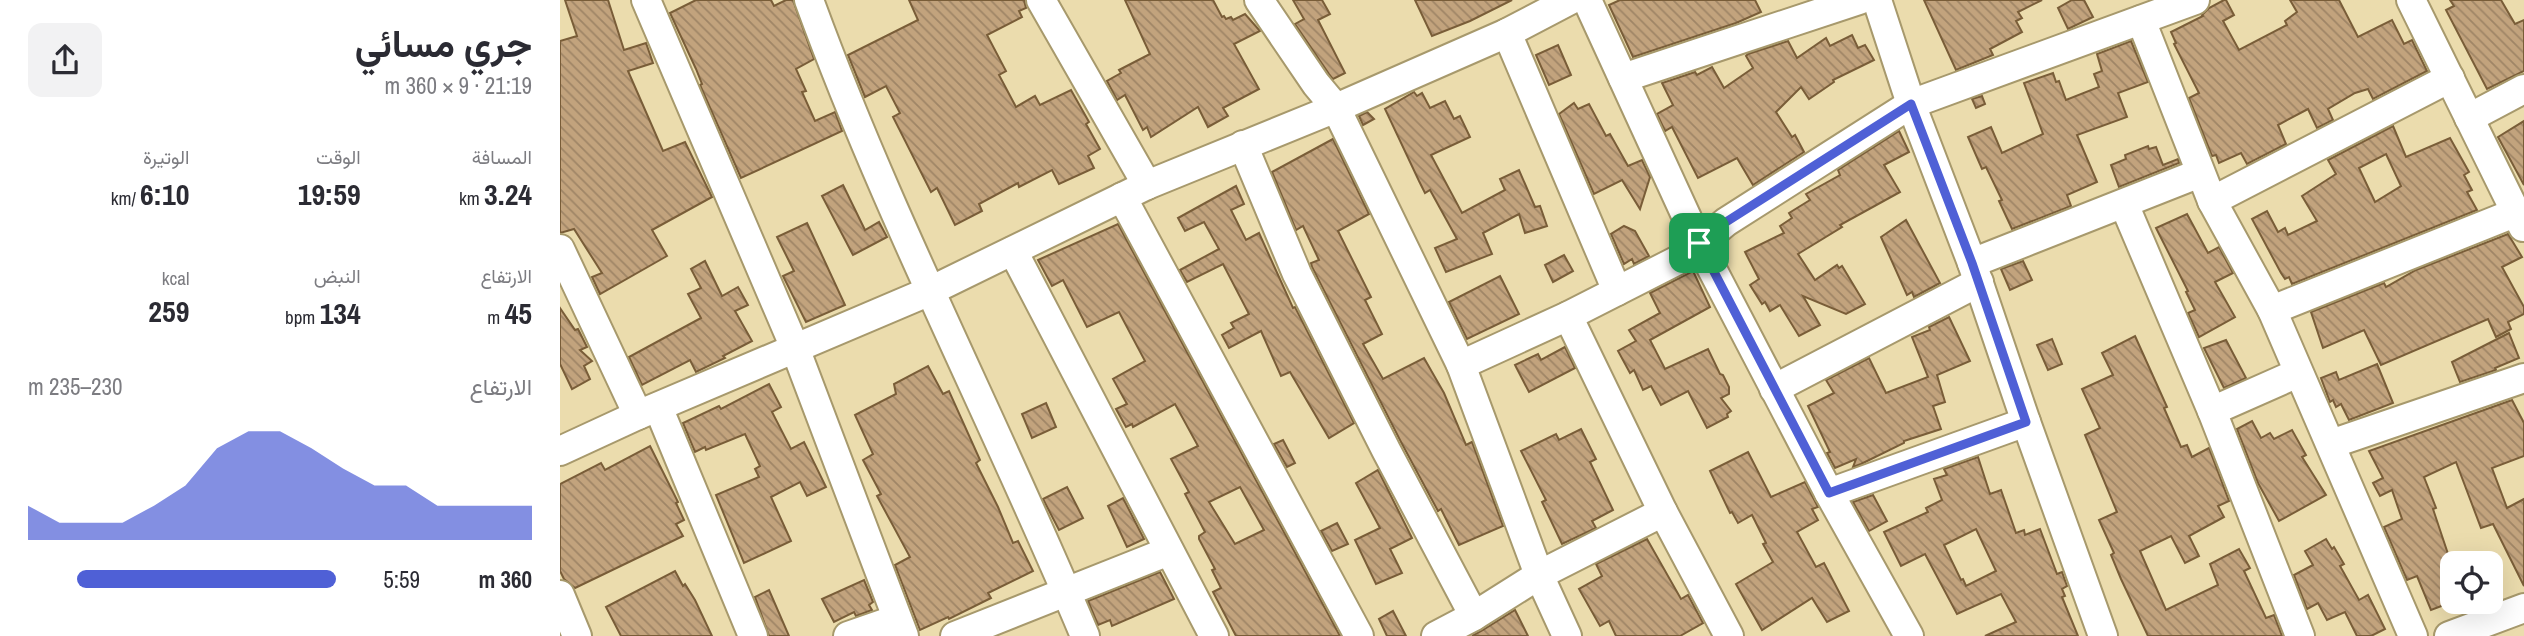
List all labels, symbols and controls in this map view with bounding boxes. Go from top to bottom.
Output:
text: جري مسائي [355,18,532,69]
button: share [28,23,102,97]
text: 21:19 · 9 × 360 m [385,70,532,101]
text: الوتيرة [143,144,189,170]
text: الوقت [316,144,361,170]
text: المسافة [472,144,532,170]
text: 6:10 [140,174,189,214]
text: 19:59 [298,174,361,214]
text: 3.24 [484,174,532,214]
text: /km [111,185,140,211]
text: km [459,185,484,211]
pin [1669,213,1729,273]
icon: arrive [1680,224,1718,262]
text: النبض [314,263,361,289]
text: الارتفاع [480,263,532,289]
text: kcal [162,265,189,291]
text: 259 [148,291,189,331]
text: 134 [320,293,361,333]
text: 45 [505,293,532,333]
text: bpm [285,304,320,330]
text: m [487,304,505,330]
text: 230–235 m [28,371,122,402]
text: الارتفاع [470,371,532,402]
map controls [2440,551,2503,614]
button: locate [2440,551,2503,614]
text: 5:59 [383,564,420,595]
text: 360 m [479,564,532,595]

